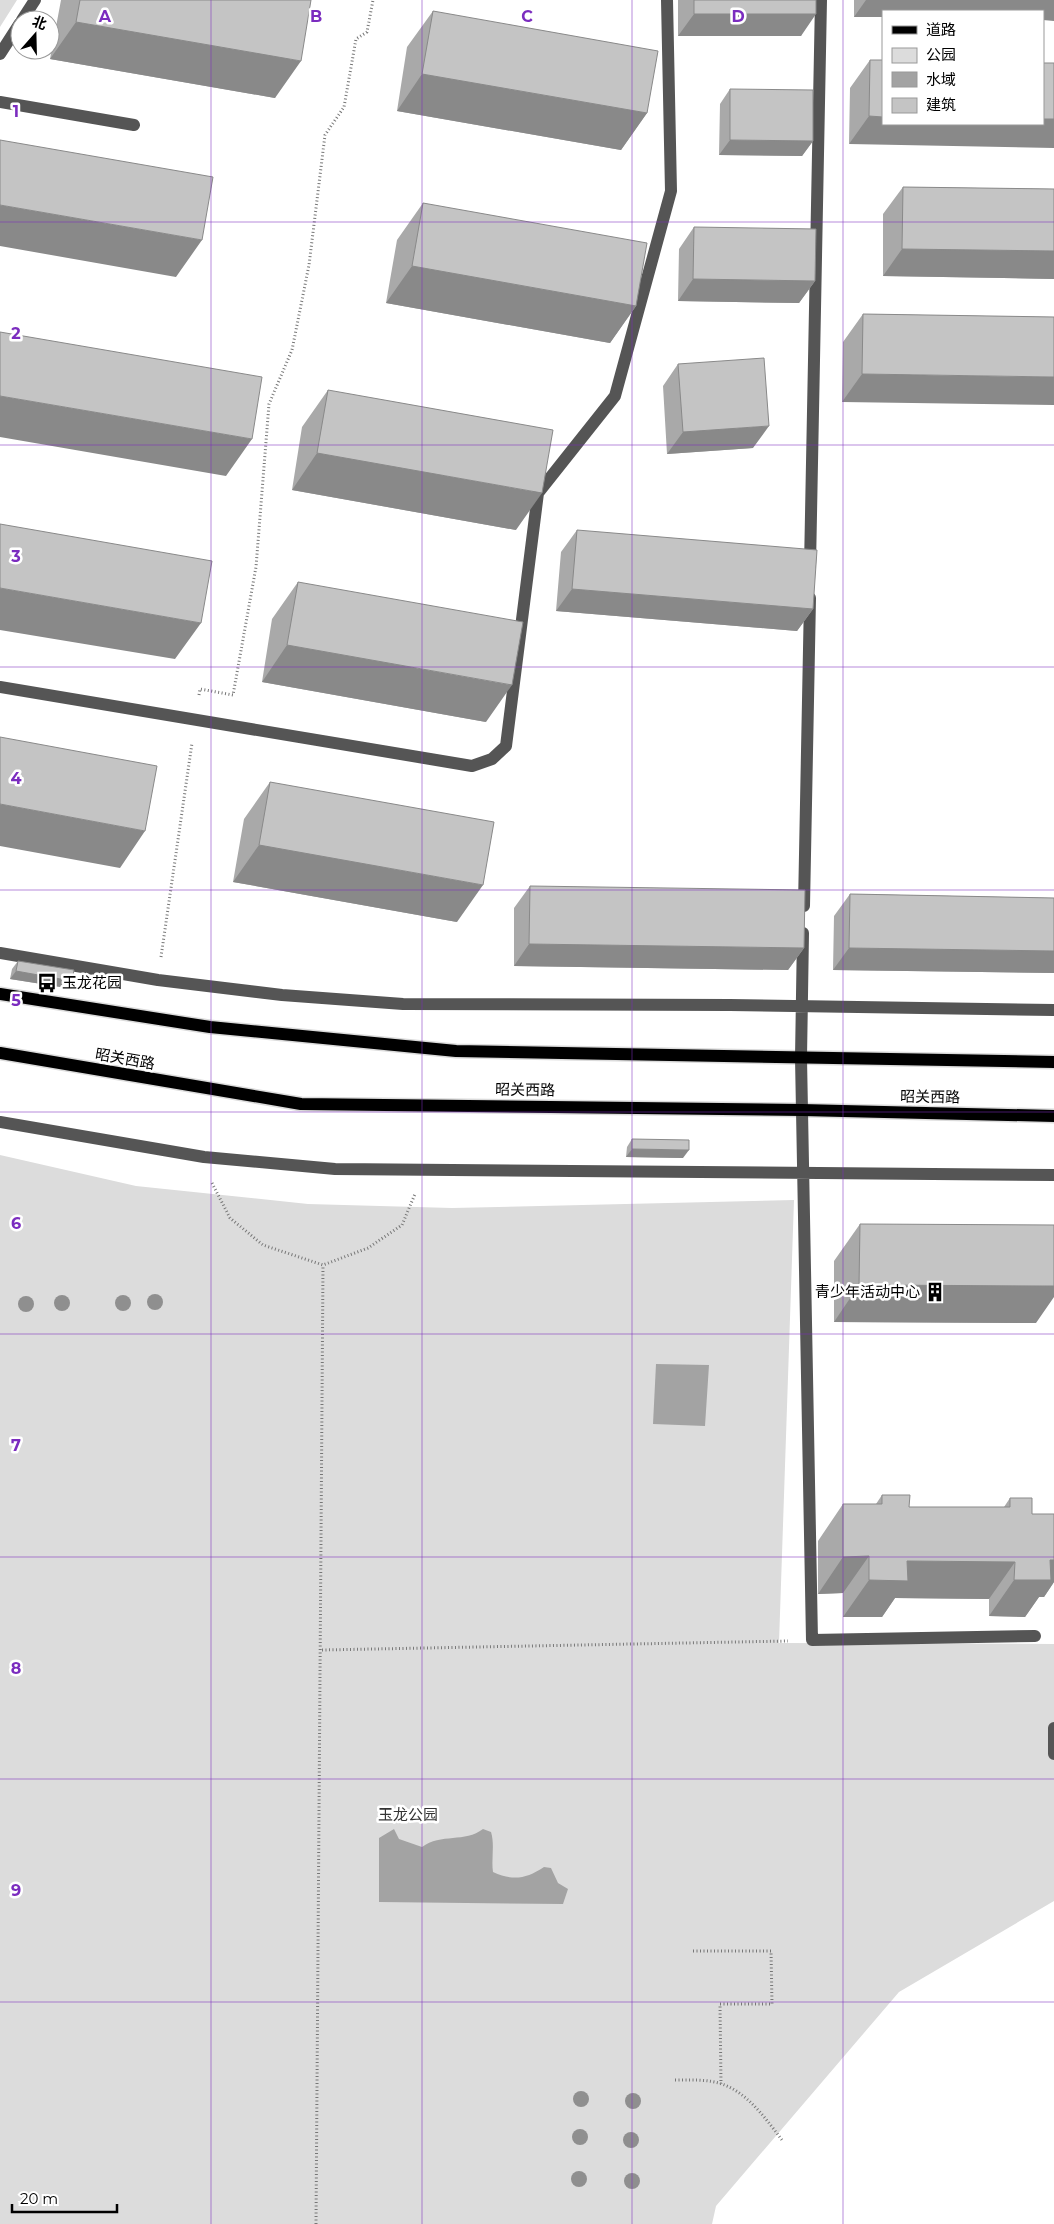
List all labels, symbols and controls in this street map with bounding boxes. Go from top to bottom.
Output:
text: A [98,7,112,26]
text: B [310,7,322,26]
text: C [521,7,533,26]
text: D [731,7,745,26]
north arrow [10,10,60,60]
legend [882,10,1044,125]
text: 北 [30,12,49,34]
text: 道路 [926,20,956,39]
text: 公园 [926,45,956,64]
text: 水域 [926,70,956,89]
text: 建筑 [926,95,956,114]
text: 1 [13,102,19,121]
text: 2 [11,324,21,343]
text: 3 [10,547,21,566]
text: 4 [10,769,22,788]
bus stop icon: 玉龙花园 [36,972,58,994]
place label: 玉龙花园 [62,973,122,992]
text: 5 [11,991,21,1010]
street label: 昭关西路 [94,1044,156,1073]
street label: 昭关西路 [495,1079,555,1100]
street label: 昭关西路 [900,1086,960,1107]
text: 6 [11,1214,21,1233]
building icon: 青少年活动中心 [924,1281,946,1303]
place label: 青少年活动中心 [815,1282,920,1301]
text: 7 [11,1436,21,1455]
text: 8 [11,1659,21,1678]
park label: 玉龙公园 [378,1805,438,1824]
text: 9 [11,1881,21,1900]
scale bar [12,2182,118,2214]
text: 20 m [20,2189,58,2208]

